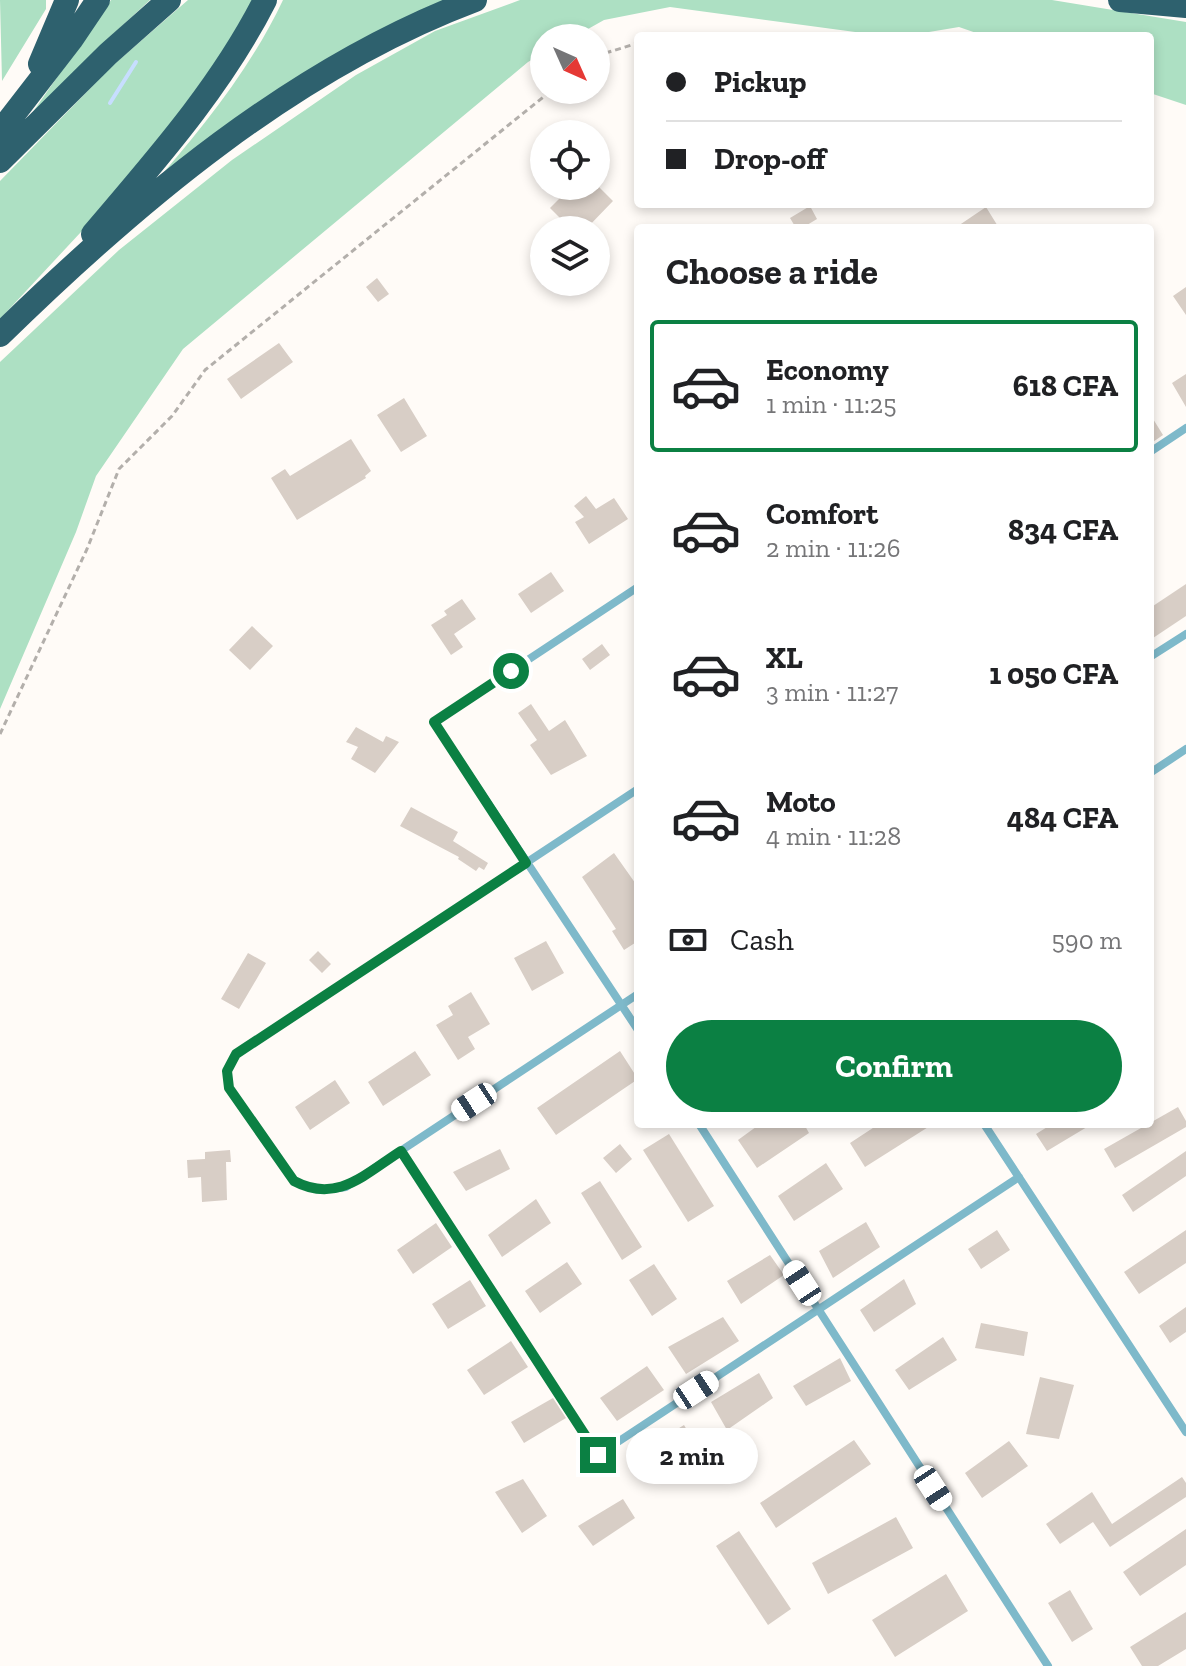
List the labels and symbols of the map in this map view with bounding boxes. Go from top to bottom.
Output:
north arrow [530,24,610,104]
route start [493,653,529,689]
car [447,1079,501,1125]
car [779,1256,825,1310]
car [669,1367,723,1413]
callout: 2 min [626,1427,758,1483]
route end [580,1437,616,1473]
car [910,1461,956,1515]

